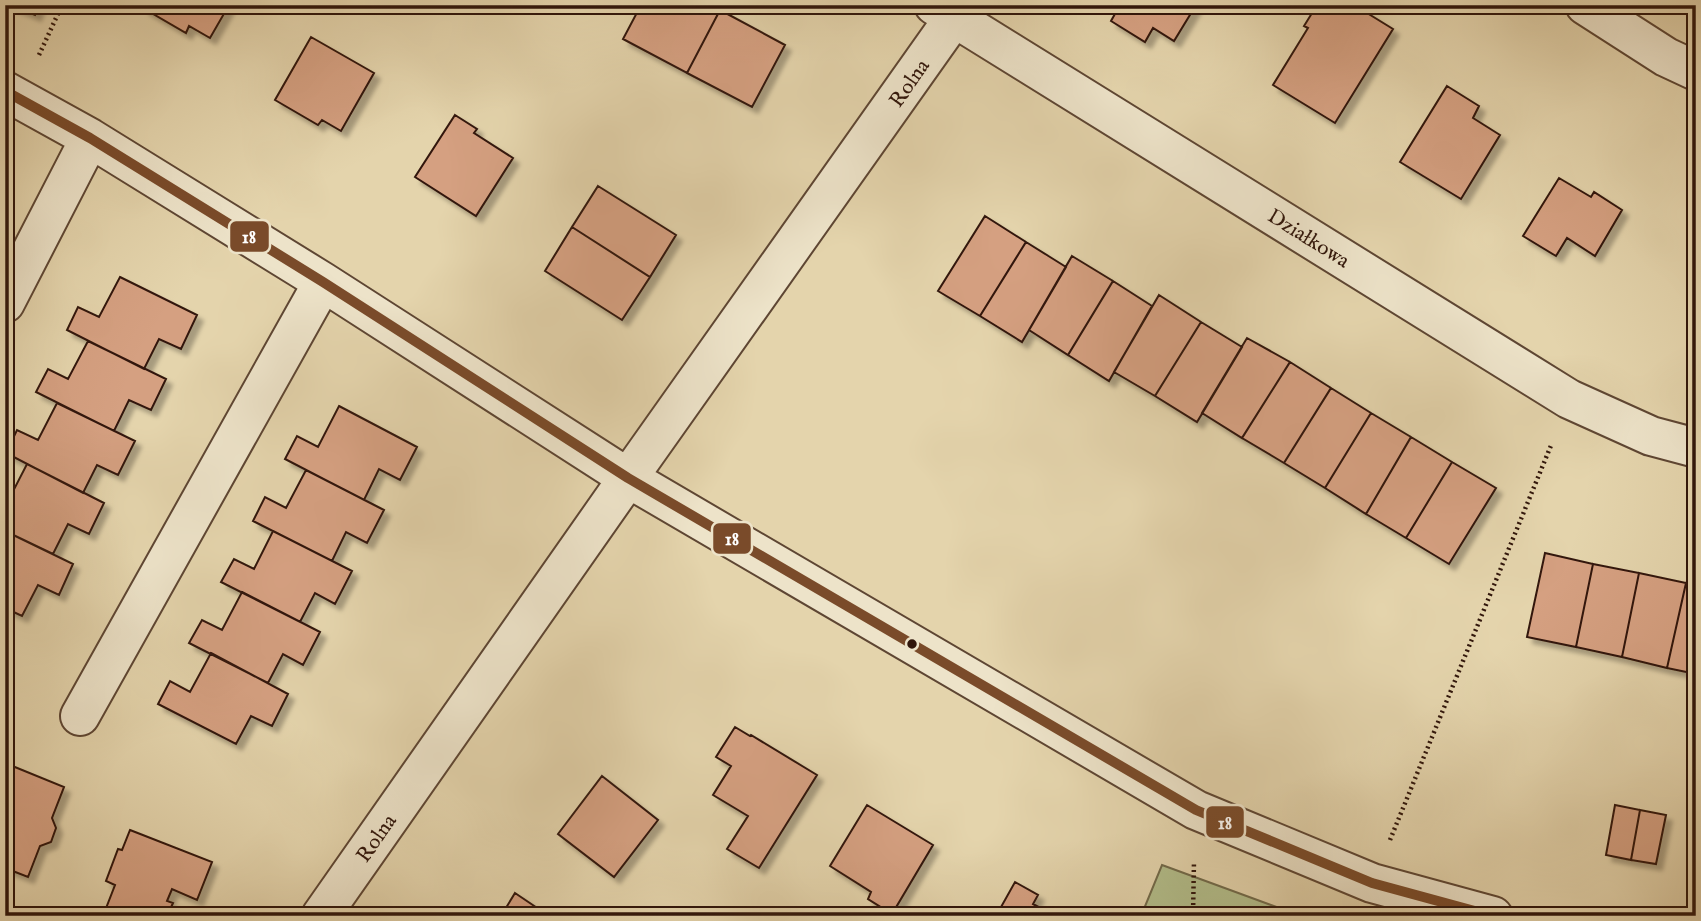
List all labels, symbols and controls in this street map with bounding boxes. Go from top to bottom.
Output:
street label: Rolna [884,54,937,113]
street label: Działkowa [1262,203,1355,276]
line badge: 18 [229,220,270,253]
text: 18 [242,226,256,250]
line badge: 18 [712,522,752,555]
text: 18 [725,528,739,552]
unlabelled marker [905,637,919,651]
line badge: 18 [1205,805,1245,839]
street label: Rolna [351,809,404,868]
text: 18 [1218,812,1232,836]

